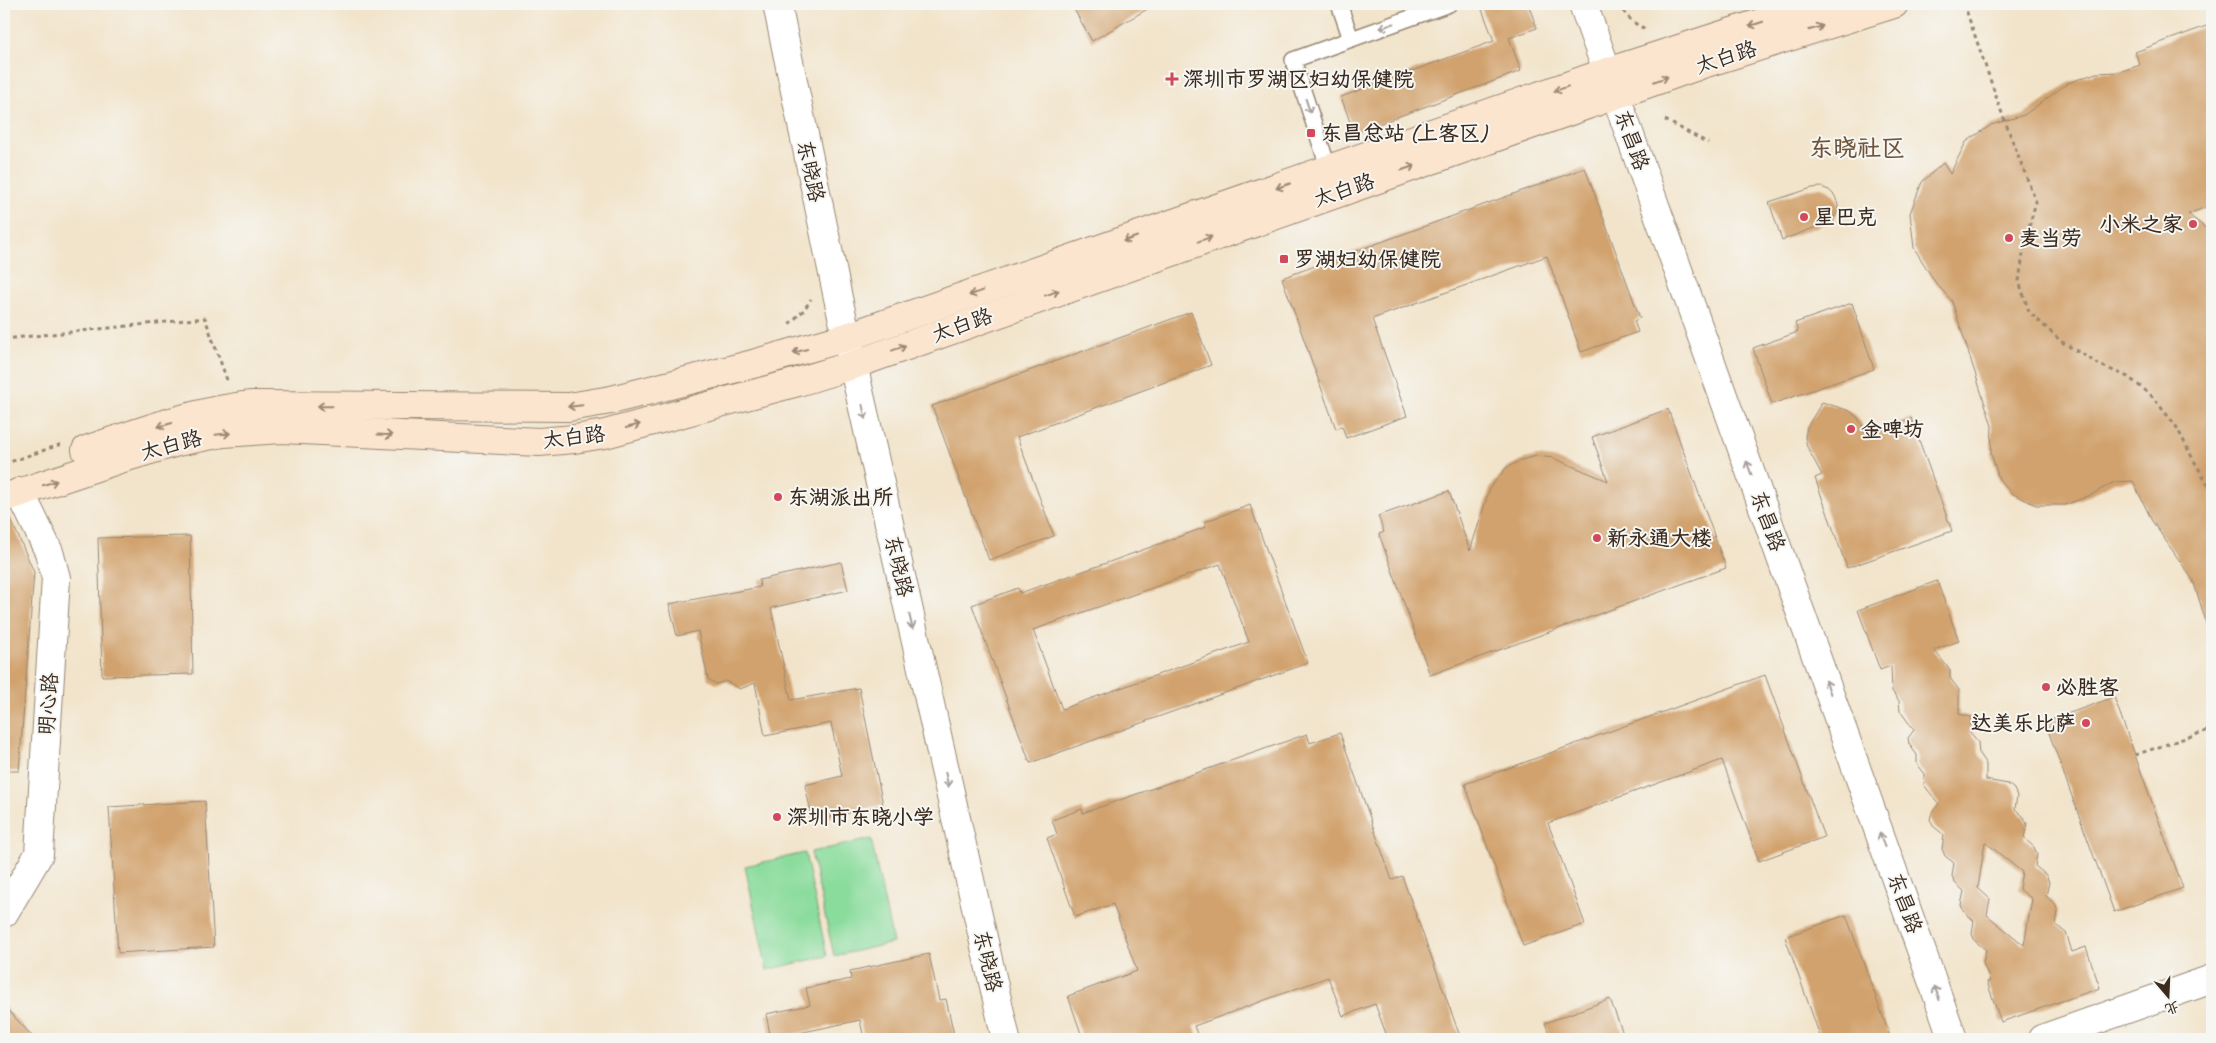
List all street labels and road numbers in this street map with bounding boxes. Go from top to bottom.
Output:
street label: 太白路 [1692,35,1760,79]
street label: 东昌路 [1609,106,1655,174]
street label: 东晓路 [792,137,830,205]
street label: 太白路 [1310,167,1378,213]
street label: 太白路 [928,302,996,348]
street label: 太白路 [541,420,607,454]
street label: 太白路 [137,424,205,466]
street label: 东昌路 [1745,487,1791,555]
street label: 东晓路 [879,532,919,600]
street label: 明心路 [33,672,63,736]
street label: 东昌路 [1882,869,1928,937]
street label: 东晓路 [968,927,1008,995]

